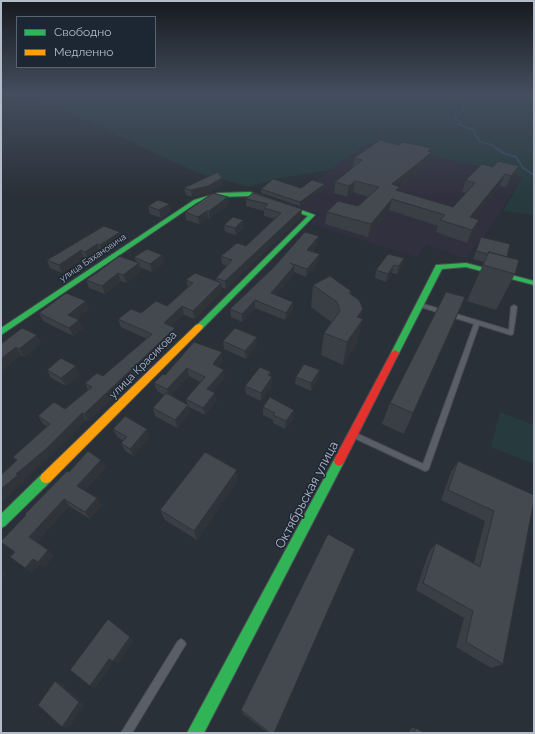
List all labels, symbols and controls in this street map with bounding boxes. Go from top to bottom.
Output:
legend [16,16,156,68]
text: Свободно [54,25,111,39]
text: Медленно [54,45,113,59]
street label: улица Бахановича [58,232,128,284]
street label: улица Красикова [106,328,180,402]
street label: Октябрьская улица [272,439,342,551]

